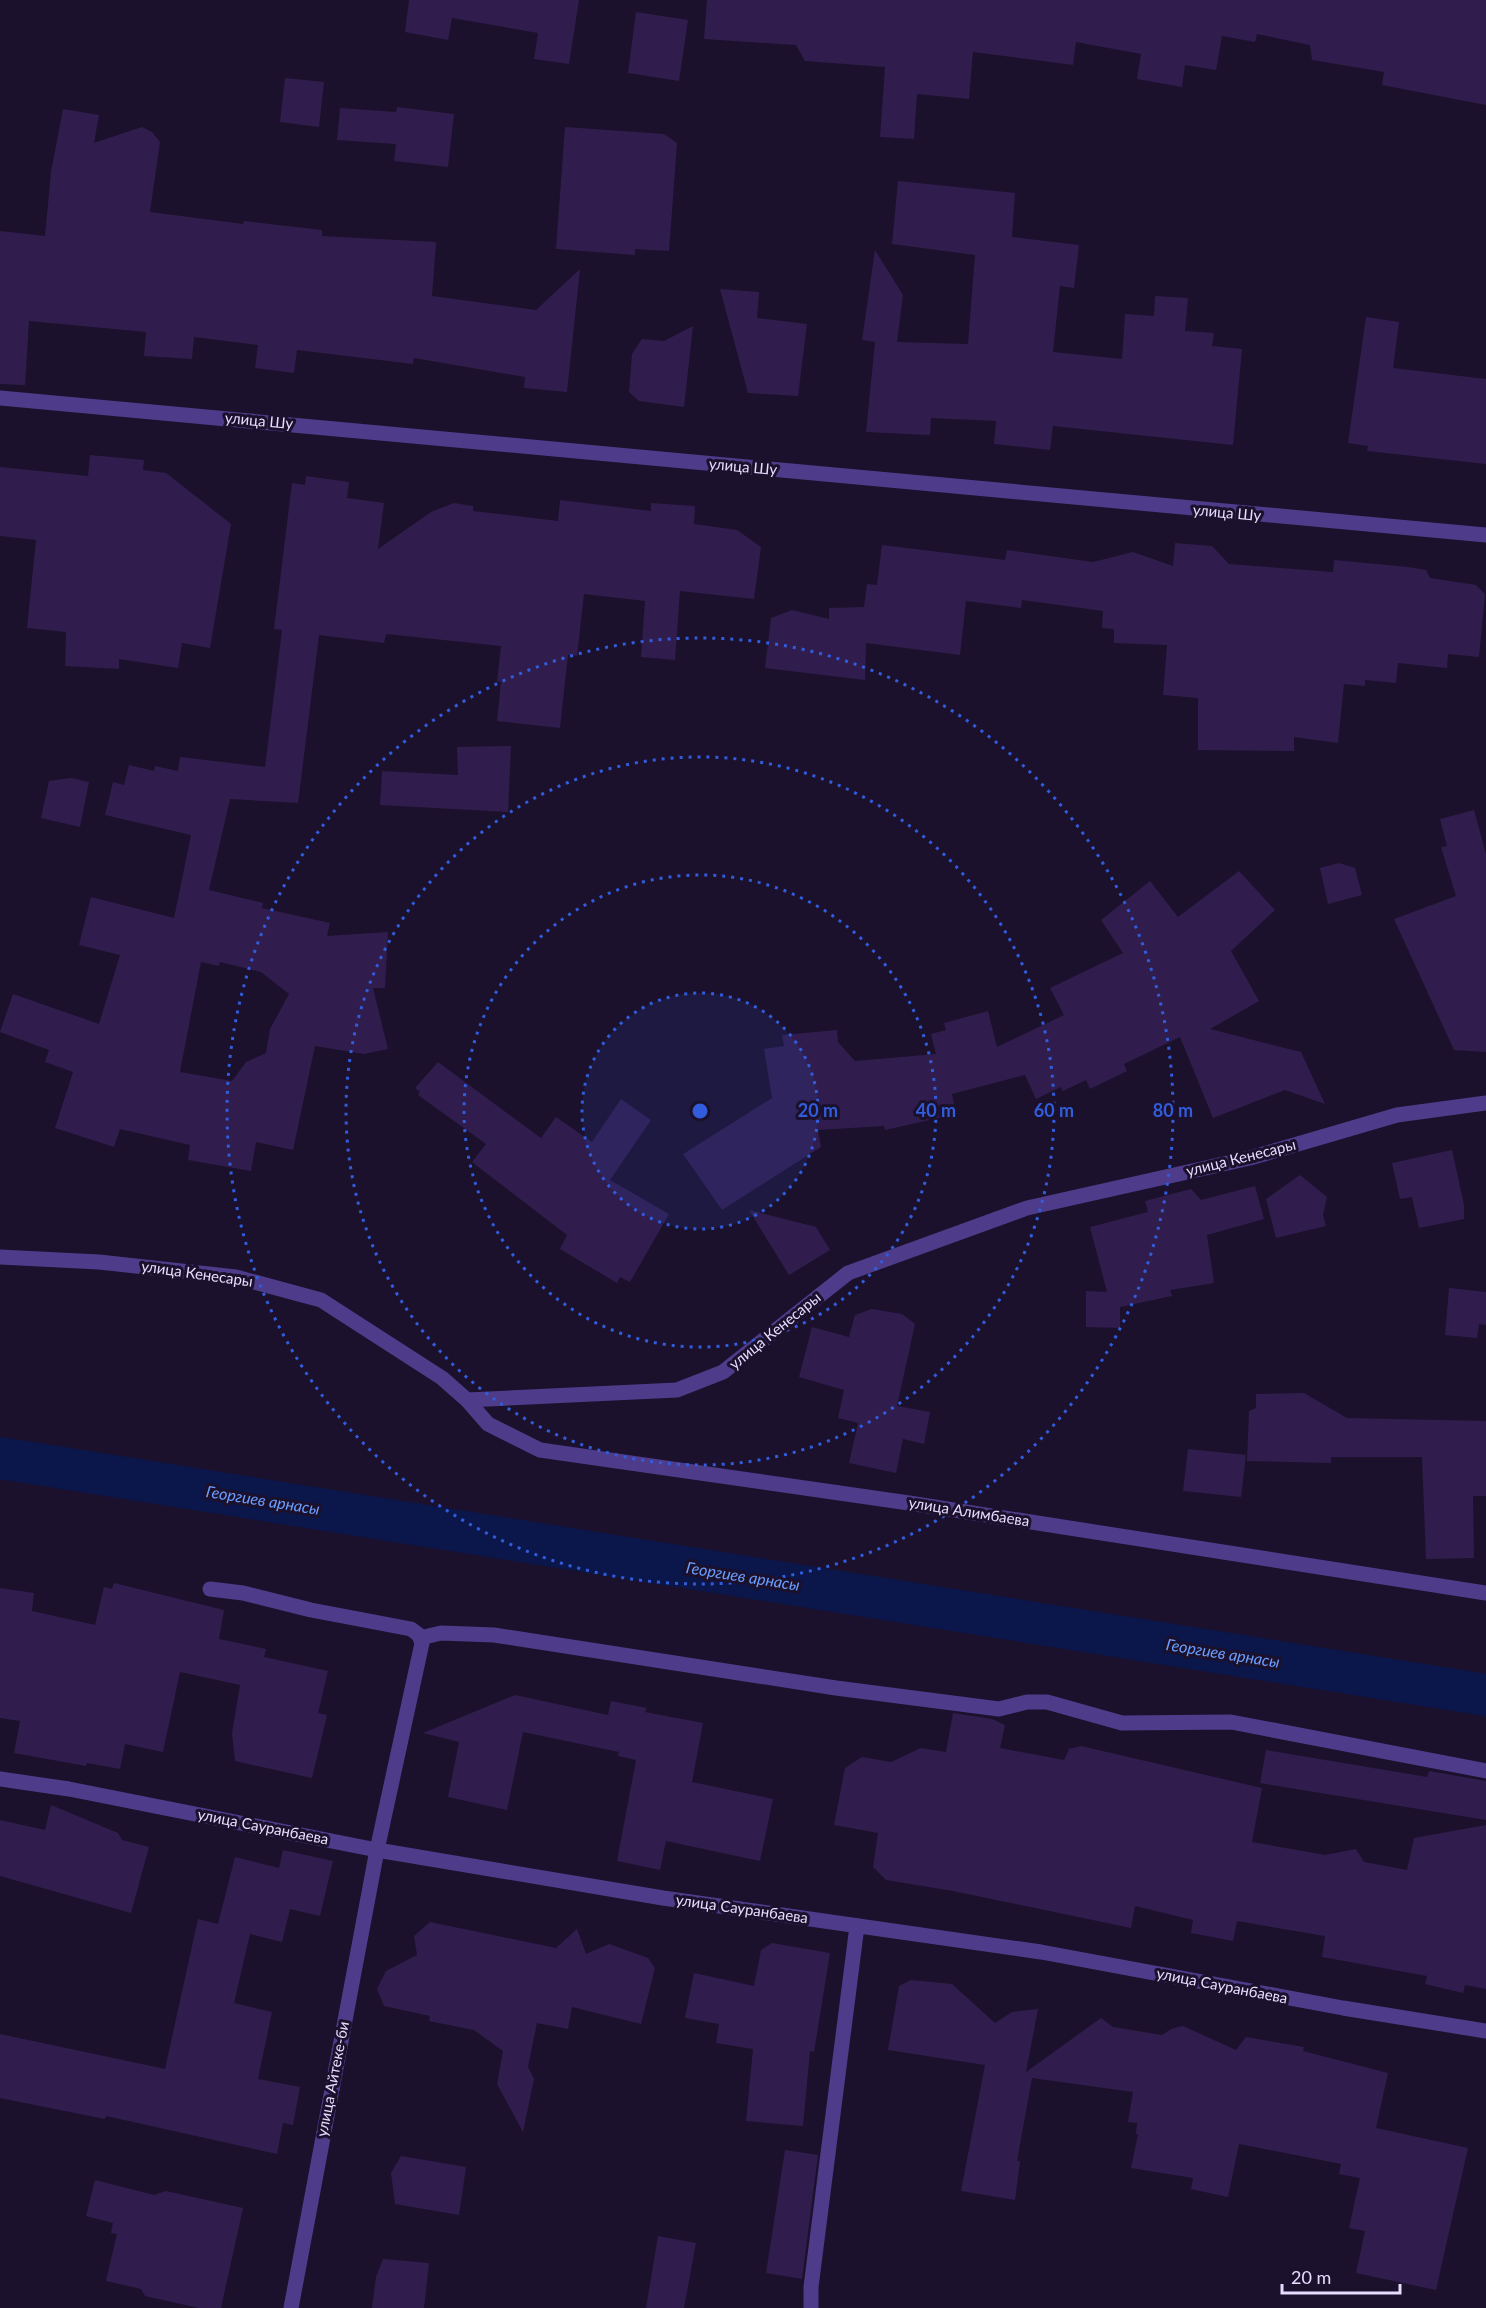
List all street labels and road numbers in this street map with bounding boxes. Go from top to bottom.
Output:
street label: улица Шу [224,408,294,432]
street label: улица Шу [708,454,778,478]
street label: улица Шу [1192,500,1262,524]
street label: улица Кенесары [1184,1135,1297,1179]
street label: улица Кенесары [140,1256,254,1290]
street label: улица Кенесары [725,1288,824,1373]
street label: улица Алимбаева [907,1493,1031,1529]
street label: улица Сауранбаева [196,1804,330,1848]
street label: улица Сауранбаева [675,1890,809,1926]
street label: улица Сауранбаева [1155,1963,1289,2007]
street label: улица Айтеке-би [312,2020,352,2138]

